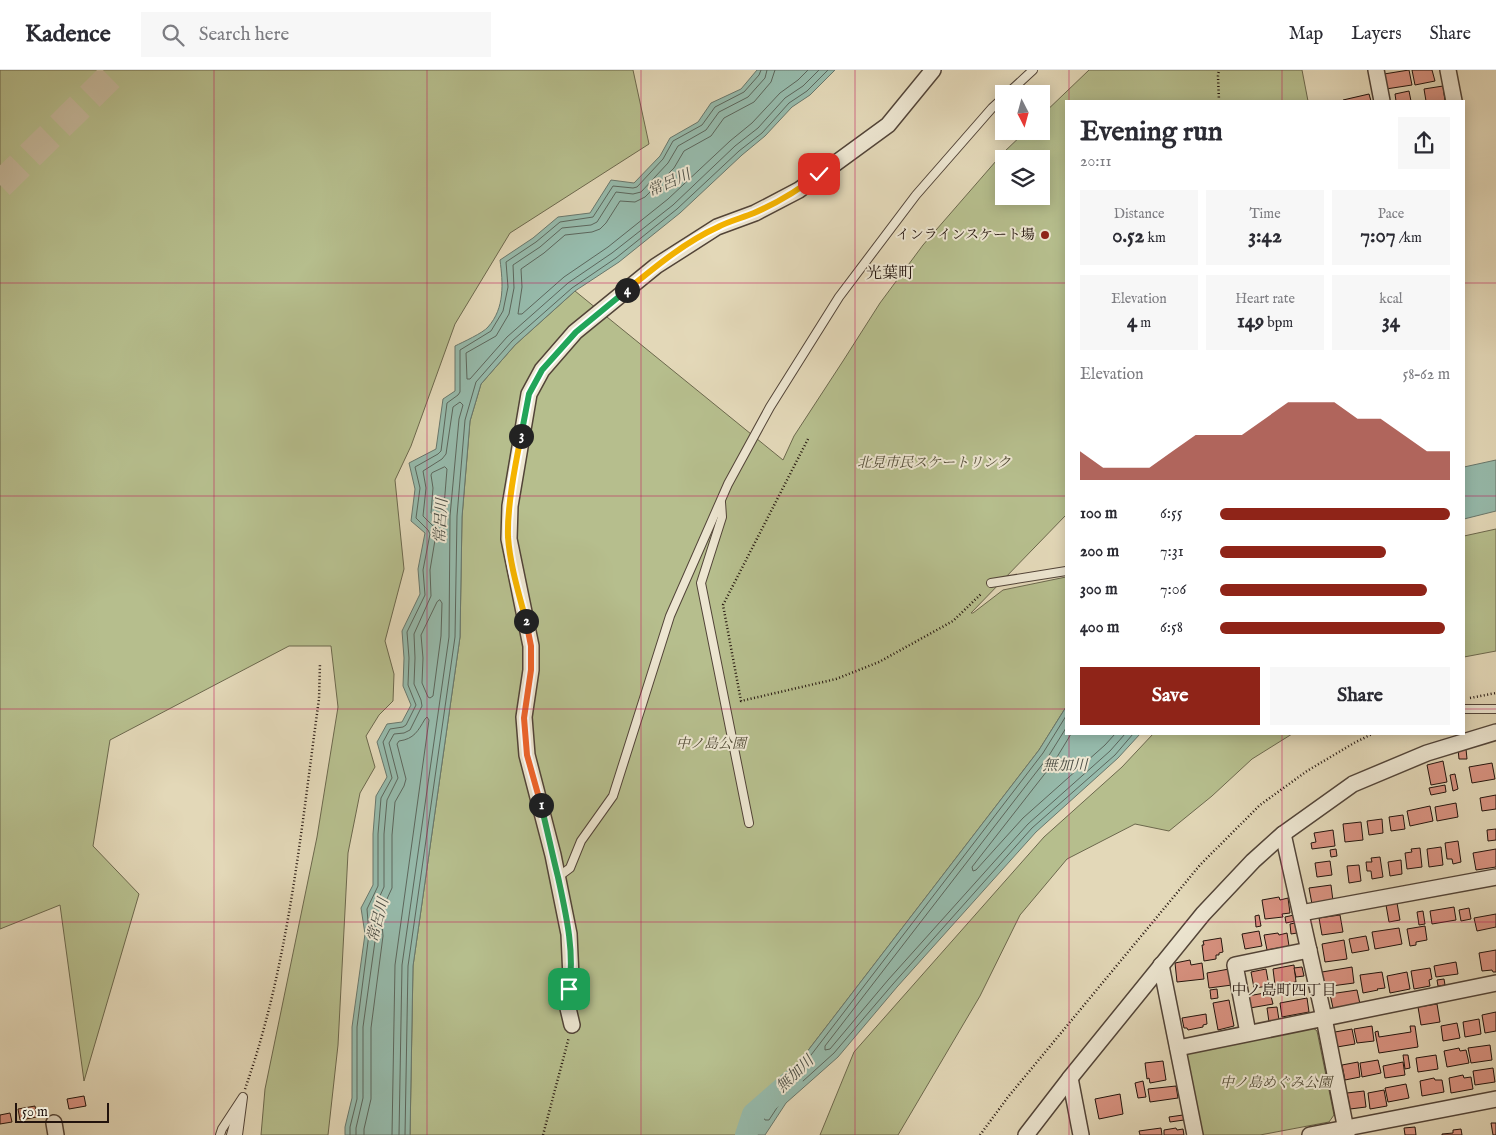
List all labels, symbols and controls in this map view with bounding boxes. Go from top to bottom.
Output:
search box [141,12,491,57]
text: Kadence [25,19,111,50]
icon: search [159,21,187,49]
text: Search here [199,23,289,47]
text: Map [1289,23,1323,46]
text: Layers [1351,23,1402,46]
text: Share [1430,23,1471,46]
north arrow [995,85,1050,140]
map controls [995,85,1050,205]
text: Evening run [1080,115,1223,150]
button: share [1398,117,1450,169]
button: layers [995,150,1050,205]
text: 20:11 [1080,152,1112,172]
pin [798,153,840,195]
icon: check [805,160,833,188]
water label: 常呂川 [645,164,695,201]
text: Distance [1114,205,1164,223]
text: Time [1249,205,1281,223]
text: Pace [1378,205,1404,223]
text: 0.52 [1112,223,1144,250]
text: 3:42 [1248,223,1282,250]
text: 7:07 [1360,223,1396,250]
place label: インラインスケート場 [896,226,1035,244]
marker: インラインスケート場 [1039,229,1051,241]
text: km [1144,229,1166,247]
text: /km [1396,229,1422,247]
district label: 光葉町 [866,264,914,284]
pin: 4 [614,278,640,302]
text: 4 [624,281,631,299]
text: Elevation [1111,290,1167,308]
text: Heart rate [1235,290,1295,308]
text: kcal [1379,290,1403,308]
text: 4 [1127,308,1137,335]
text: 149 [1237,308,1264,335]
text: 34 [1382,308,1400,335]
text: m [1137,314,1151,332]
text: bpm [1264,314,1293,332]
text: Elevation [1080,365,1143,385]
text: 58–62 m [1402,365,1450,385]
pin: 3 [508,424,534,448]
text: 3 [519,427,524,445]
park label: 北見市民スケートリンク [857,454,1011,472]
water label: 常呂川 [430,496,452,544]
text: 100 m [1080,504,1117,524]
text: 6:55 [1160,504,1183,524]
text: 200 m [1080,542,1119,562]
text: 7:31 [1160,542,1184,562]
text: 300 m [1080,580,1118,600]
text: 7:06 [1160,580,1186,600]
pin: 2 [514,608,538,634]
text: 2 [523,612,530,630]
text: 400 m [1080,618,1119,638]
text: 6:58 [1160,618,1183,638]
button: Save [1080,667,1260,725]
button: Share [1270,667,1450,725]
park label: 中ノ島公園 [676,735,748,753]
water label: 無加川 [1042,756,1089,775]
pin: 1 [528,792,554,818]
text: 1 [539,796,544,814]
water label: 常呂川 [363,894,394,944]
pin [548,968,590,1010]
icon: arrive [555,975,583,1003]
district label: 中ノ島町四丁目 [1231,981,1337,1000]
water label: 無加川 [772,1050,819,1096]
park label: 中ノ島めぐみ公園 [1220,1074,1334,1092]
scale bar [15,1100,109,1123]
text: 50 m [22,1103,48,1121]

